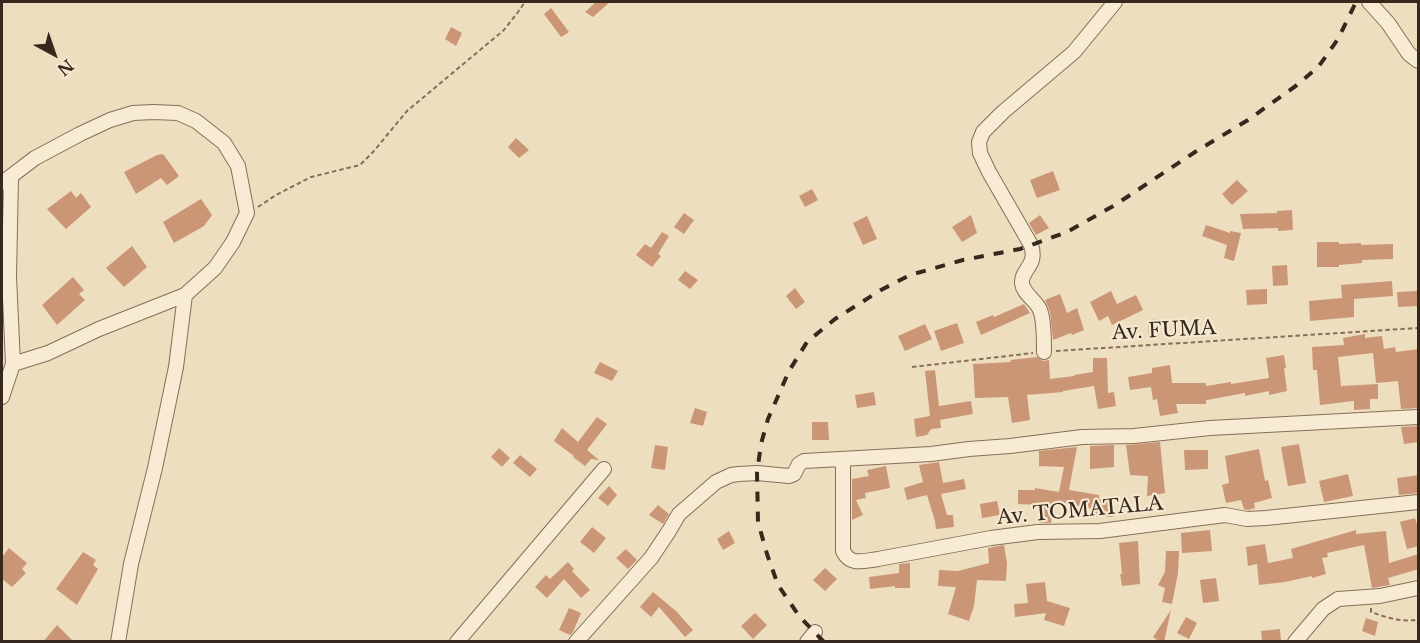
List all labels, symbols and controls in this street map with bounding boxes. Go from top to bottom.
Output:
north arrow [24,24,84,84]
text: N [53,55,78,80]
street label: Av. FUMA [1111,316,1217,346]
street label: Av. TOMATALA [996,492,1164,530]

